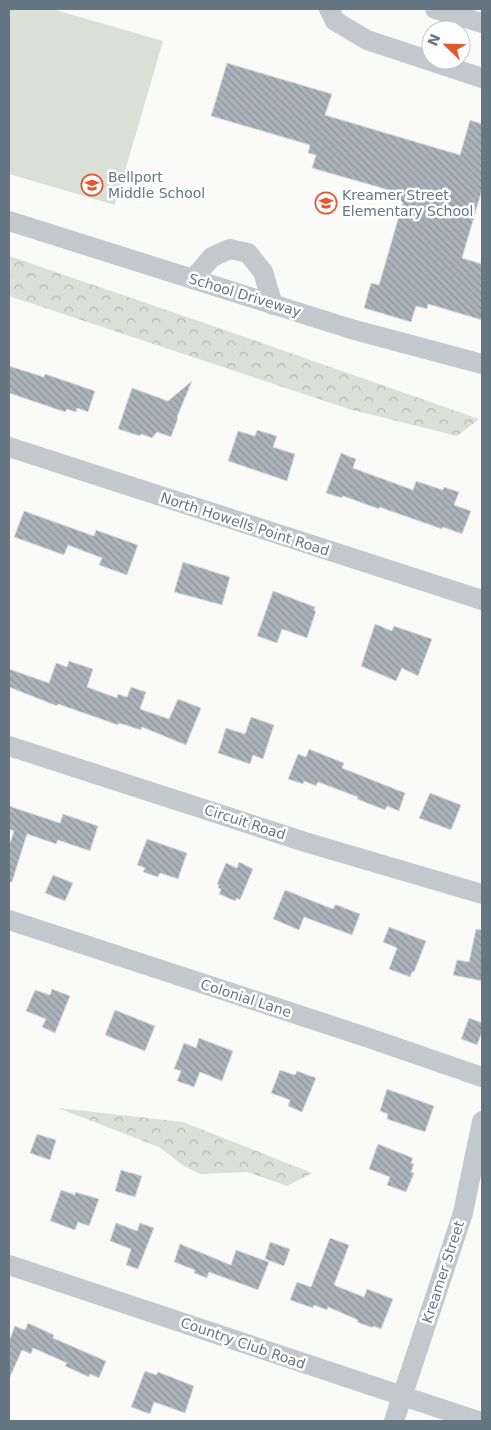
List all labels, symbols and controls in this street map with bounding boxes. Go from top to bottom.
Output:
north arrow [421,20,471,70]
text: N [424,31,444,48]
place label: Bellport Middle School [108,169,205,201]
school or university icon: Bellport Middle School [80,173,104,197]
place label: Kreamer Street Elementary School [342,187,474,219]
school or university icon: Kreamer Street Elementary School [314,191,338,215]
street label: School Driveway [187,270,303,320]
street label: North Howells Point Road [159,489,331,559]
street label: Circuit Road [202,801,288,843]
street label: Colonial Lane [199,976,293,1020]
street label: Kreamer Street [419,1218,467,1325]
street label: Country Club Road [178,1314,308,1372]

